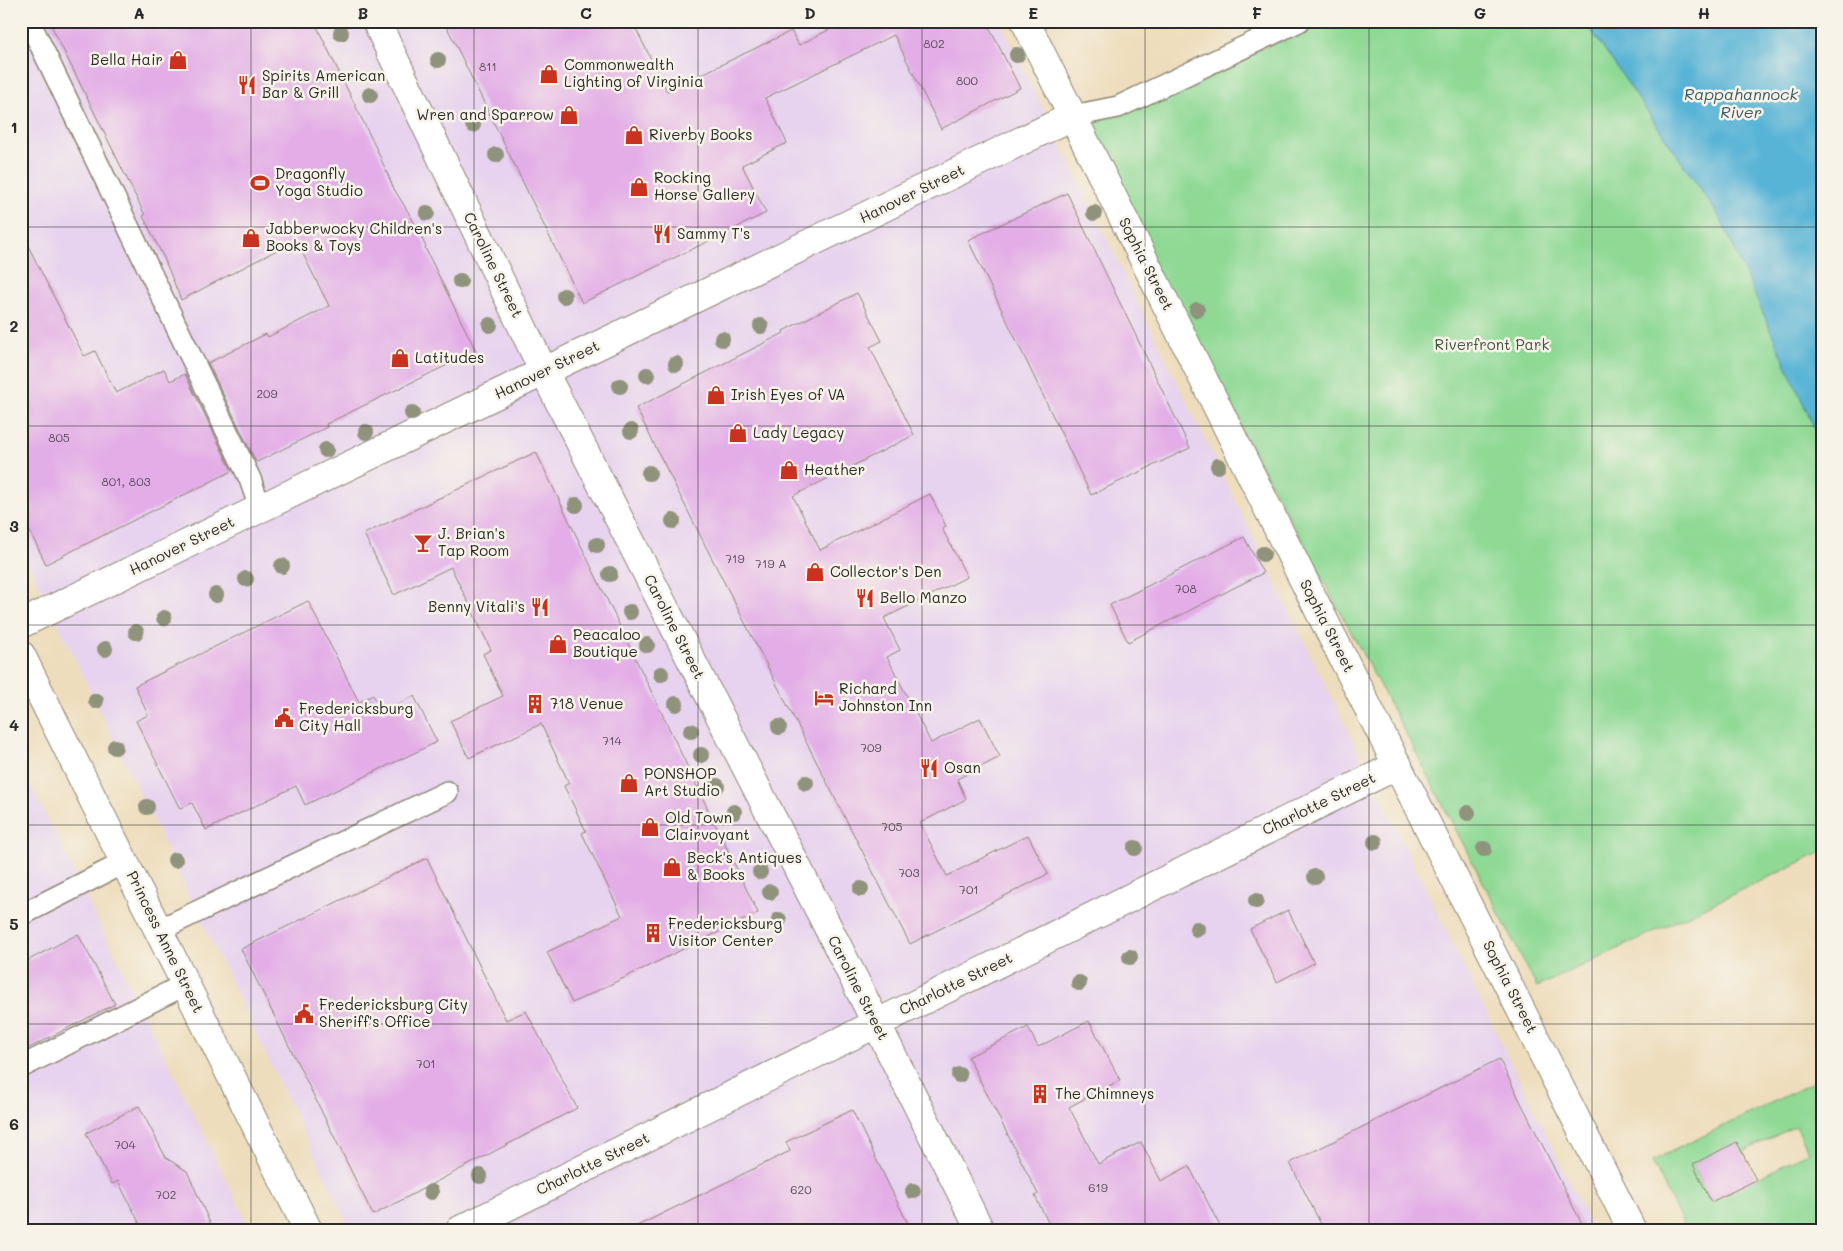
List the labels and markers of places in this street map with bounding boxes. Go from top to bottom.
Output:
place label: Bella Hair [91,49,163,69]
shop icon: Bella Hair [167,49,189,71]
place label: Commonwealth Lighting of Virginia [564,54,703,91]
shop icon: Commonwealth Lighting of Virginia [538,63,560,85]
place label: Spirits American Bar & Grill [262,65,385,102]
restaurant icon: Spirits American Bar & Grill [236,74,258,96]
place label: Wren and Sparrow [416,104,554,124]
shop icon: Wren and Sparrow [558,104,580,126]
shop icon: Riverby Books [623,124,645,146]
place label: Riverby Books [649,124,753,144]
place label: Dragonfly Yoga Studio [275,163,363,200]
place label: Rocking Horse Gallery [654,167,755,204]
sports icon: Dragonfly Yoga Studio [249,172,271,194]
shop icon: Rocking Horse Gallery [628,176,650,198]
place label: Jabberwocky Children's Books & Toys [266,218,442,255]
restaurant icon: Sammy T's [651,223,673,245]
place label: Sammy T's [677,223,750,243]
shop icon: Jabberwocky Children's Books & Toys [240,227,262,249]
shop icon: Latitudes [389,347,411,369]
place label: Latitudes [415,347,484,367]
shop icon: Irish Eyes of VA [705,384,727,406]
place label: Irish Eyes of VA [731,384,845,404]
shop icon: Lady Legacy [727,422,749,444]
place label: Lady Legacy [753,422,844,442]
shop icon: Heather [778,459,800,481]
place label: Heather [804,459,865,479]
place label: J. Brian's Tap Room [438,523,509,560]
bar icon: J. Brian's Tap Room [412,532,434,554]
shop icon: Collector's Den [804,561,826,583]
place label: Collector's Den [830,561,942,581]
restaurant icon: Bello Manzo [854,587,876,609]
place label: Bello Manzo [880,587,967,607]
place label: Benny Vitali's [428,596,525,616]
restaurant icon: Benny Vitali's [529,596,551,618]
place label: Peacaloo Boutique [573,624,641,661]
shop icon: Peacaloo Boutique [547,633,569,655]
place label: Richard Johnston Inn [839,678,932,715]
hotel icon: Richard Johnston Inn [813,687,835,709]
building icon: 718 Venue [524,693,546,715]
place label: 718 Venue [550,693,624,713]
place label: Fredericksburg City Hall [299,698,413,735]
public building icon: Fredericksburg City Hall [273,707,295,729]
restaurant icon: Osan [918,757,940,779]
place label: Osan [944,757,981,777]
place label: PONSHOP Art Studio [644,763,720,800]
shop icon: PONSHOP Art Studio [618,772,640,794]
place label: Old Town Clairvoyant [665,807,750,844]
shop icon: Old Town Clairvoyant [639,816,661,838]
place label: Beck's Antiques & Books [687,847,802,884]
shop icon: Beck's Antiques & Books [661,856,683,878]
place label: Fredericksburg Visitor Center [668,913,782,950]
building icon: Fredericksburg Visitor Center [642,922,664,944]
place label: Fredericksburg City Sheriff's Office [319,994,468,1031]
public building icon: Fredericksburg City Sheriff's Office [293,1003,315,1025]
building icon: The Chimneys [1029,1083,1051,1105]
place label: The Chimneys [1055,1083,1154,1103]

